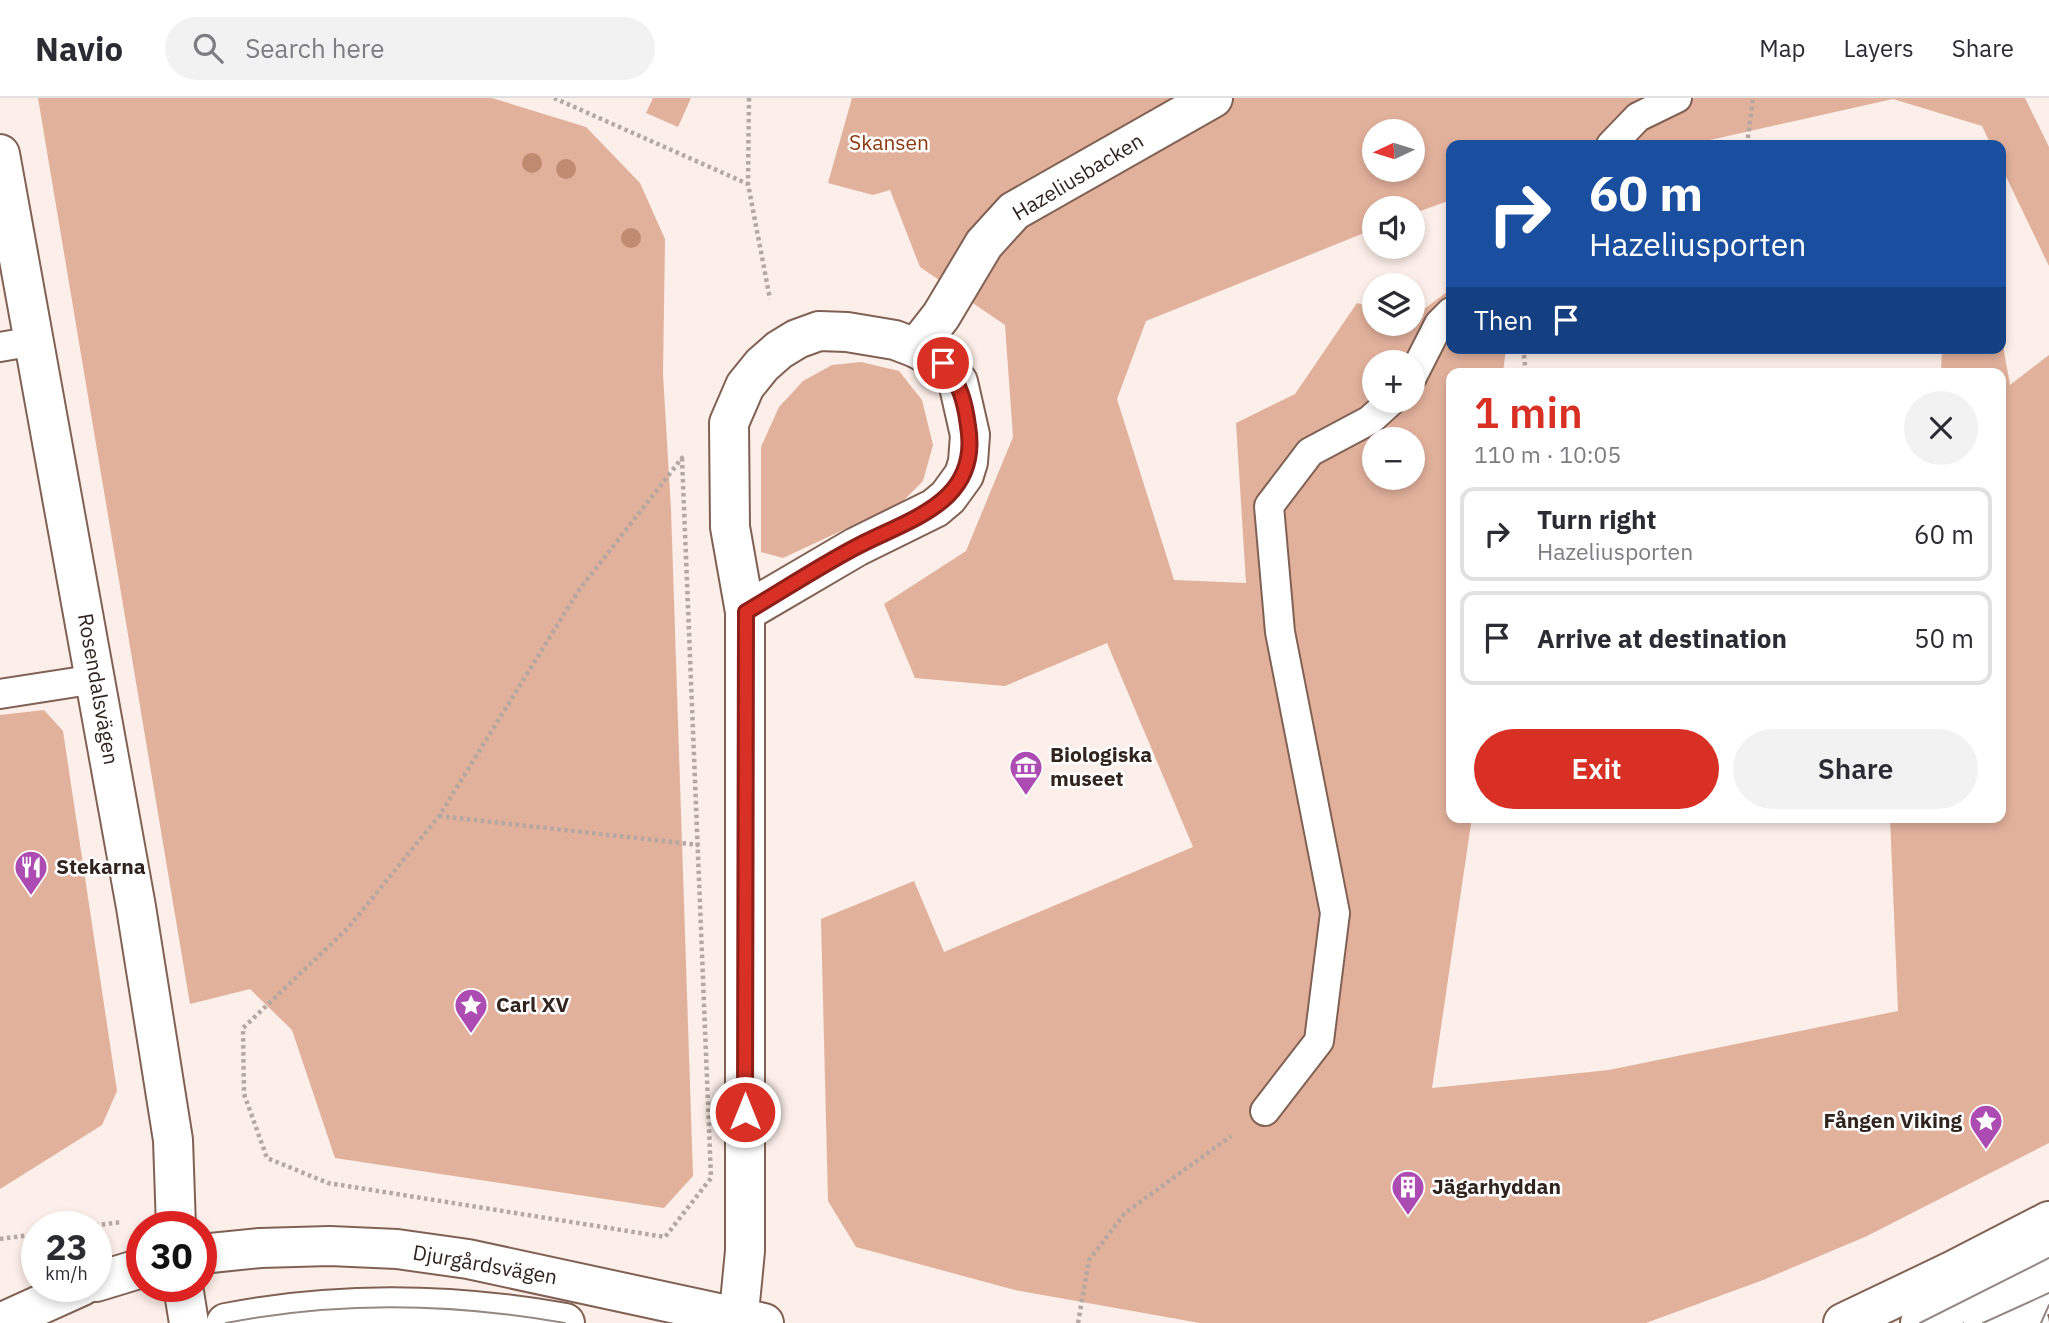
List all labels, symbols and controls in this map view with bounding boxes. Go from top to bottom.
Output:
search box [165,17,655,80]
text: Navio [35,27,123,70]
icon: search [189,29,227,67]
text: Search here [245,31,385,65]
text: Map [1759,32,1806,64]
text: Layers [1844,32,1914,64]
text: Share [1952,32,2014,64]
north arrow [1362,119,1424,182]
map controls [1362,119,1425,490]
street label: Hazeliusbacken [1007,126,1148,226]
park label: Skansen [849,128,929,156]
text: 60 m [1589,161,1703,224]
icon: right [1474,168,1565,259]
button: sound [1362,196,1425,259]
text: Hazeliusporten [1589,223,1806,265]
button: layers [1362,273,1425,336]
icon: arrive [1547,301,1585,339]
text: Then [1474,303,1533,337]
pin [913,333,973,393]
icon: arrive [924,344,962,382]
button: + [1362,350,1425,413]
text: 1 min [1474,385,1583,440]
button: close [1904,391,1978,465]
button: − [1362,427,1425,490]
text: 110 m · 10:05 [1474,439,1621,469]
text: Turn right [1537,502,1656,536]
icon: right [1478,515,1516,553]
text: 60 m [1914,517,1974,551]
text: Hazeliusporten [1537,536,1693,566]
street label: Rosendalsvägen [72,611,126,767]
icon: arrive [1478,619,1516,657]
text: Arrive at destination [1537,621,1787,655]
text: 50 m [1914,621,1974,655]
button: Exit [1474,729,1719,809]
button: Share [1733,729,1978,809]
place label: Biologiska museet [1050,740,1152,792]
museum icon: Biologiska museet [1007,748,1045,797]
restaurant icon: Stekarna [12,848,50,897]
place label: Stekarna [56,852,146,880]
place icon: Carl XV [452,986,490,1035]
place label: Carl XV [496,990,570,1018]
position arrow [708,1075,782,1149]
place icon: Fången Viking [1967,1102,2005,1151]
place label: Fången Viking [1823,1106,1962,1134]
building icon: Jägarhyddan [1389,1168,1427,1217]
place label: Jägarhyddan [1432,1172,1561,1200]
speed limit sign: 30 [126,1211,217,1302]
text: 23 [45,1224,88,1270]
street label: Djurgårdsvägen [411,1238,560,1290]
text: km/h [45,1262,88,1285]

